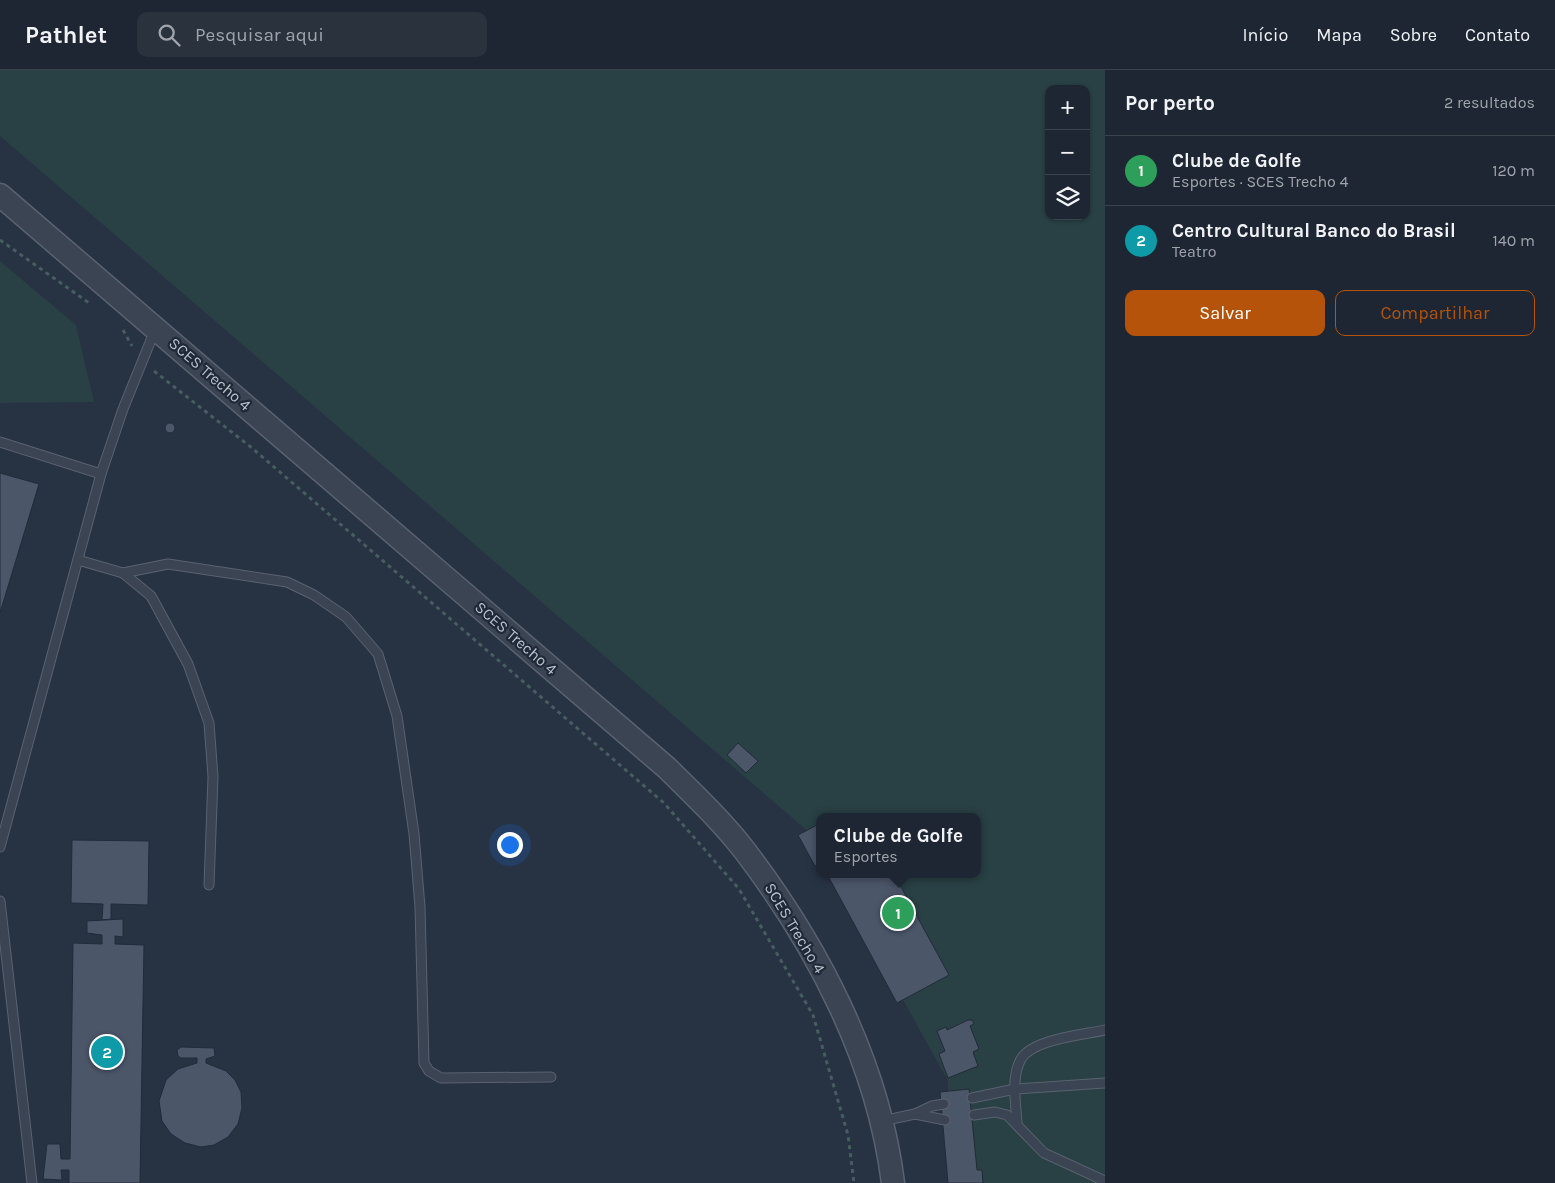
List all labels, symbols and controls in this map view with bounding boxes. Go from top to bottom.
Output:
search box [137,12,487,57]
text: Pathlet [25,21,107,49]
icon: search [155,21,183,49]
text: Pesquisar aqui [195,24,324,46]
text: Início [1242,24,1288,46]
text: Mapa [1316,24,1362,46]
text: Sobre [1390,24,1437,46]
text: Contato [1465,24,1530,46]
map controls [1045,85,1090,220]
button: + [1045,85,1090,130]
text: Por perto [1125,91,1215,115]
text: 2 resultados [1444,93,1535,112]
button: − [1045,130,1090,175]
text: Clube de Golfe [1172,150,1301,172]
text: 1 [1138,161,1144,180]
text: 120 m [1492,161,1535,180]
text: Esportes · SCES Trecho 4 [1172,172,1349,191]
button: layers [1045,175,1090,220]
text: Centro Cultural Banco do Brasil [1172,220,1456,242]
text: 2 [1136,231,1146,250]
text: 140 m [1493,231,1535,250]
text: Teatro [1172,242,1216,261]
button: Salvar [1125,290,1325,336]
button: Compartilhar [1335,290,1535,336]
street label: SCES Trecho 4 [165,333,255,415]
street label: SCES Trecho 4 [471,597,561,679]
popup [816,813,981,878]
text: Clube de Golfe [834,825,963,847]
your location [497,832,523,858]
text: Esportes [834,847,898,866]
street label: SCES Trecho 4 [761,879,829,977]
pin: 1 [882,894,914,932]
pin: 2 [91,1033,123,1071]

